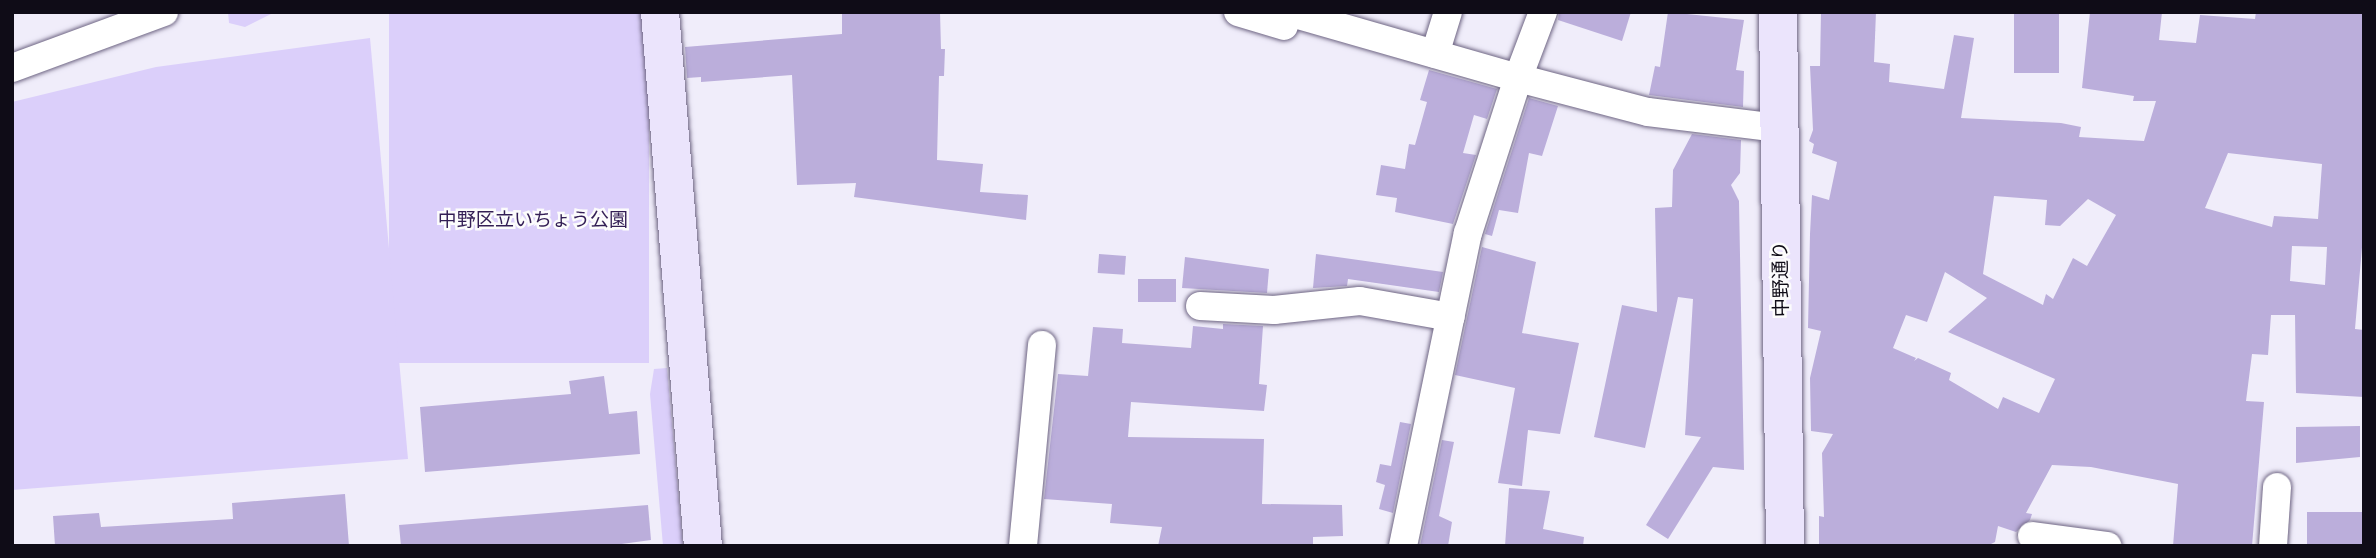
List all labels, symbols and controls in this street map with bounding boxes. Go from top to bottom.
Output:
park label: 中野区立いちょう公園 [438,210,628,232]
street label: 中野通り [1770,241,1794,317]

